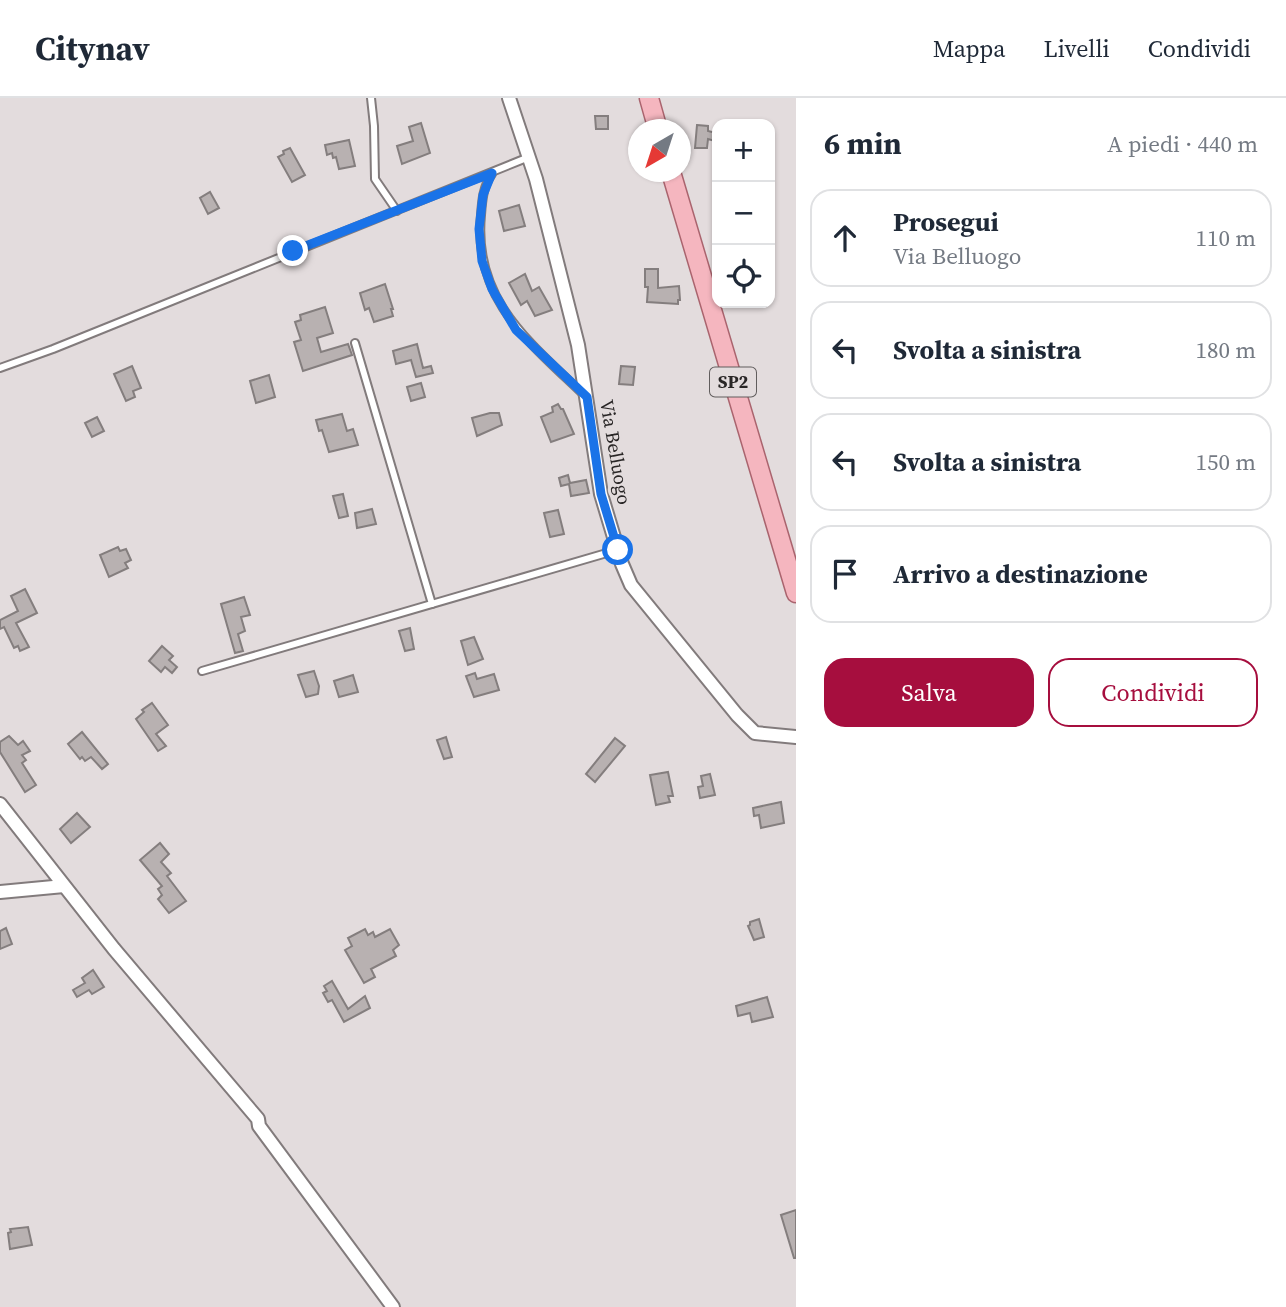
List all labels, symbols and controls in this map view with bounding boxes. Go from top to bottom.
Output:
text: Citynav [35,26,150,71]
text: Mappa [933,32,1006,65]
text: Livelli [1044,32,1110,65]
text: Condividi [1148,32,1251,65]
north arrow [628,119,691,182]
map controls [712,119,775,308]
button: + [712,119,775,182]
text: 6 min [824,123,902,164]
text: A piedi · 440 m [1107,128,1258,160]
button: − [712,182,775,245]
text: Prosegui [893,204,999,240]
icon: ahead [826,219,864,257]
text: 110 m [1195,222,1256,254]
route end [277,235,308,266]
text: Via Belluogo [893,240,1021,272]
button: locate [712,245,775,308]
icon: left [826,331,864,369]
text: Svolta a sinistra [893,332,1081,368]
text: 180 m [1195,334,1256,366]
road number: SP2 [710,368,756,396]
street label: Via Belluogo [594,398,638,506]
icon: left [826,443,864,481]
text: Svolta a sinistra [893,444,1081,480]
text: 150 m [1195,446,1256,478]
route start [602,534,633,565]
icon: arrive [826,555,864,593]
text: Arrivo a destinazione [893,556,1148,592]
button: Salva [824,658,1034,727]
button: Condividi [1048,658,1258,727]

